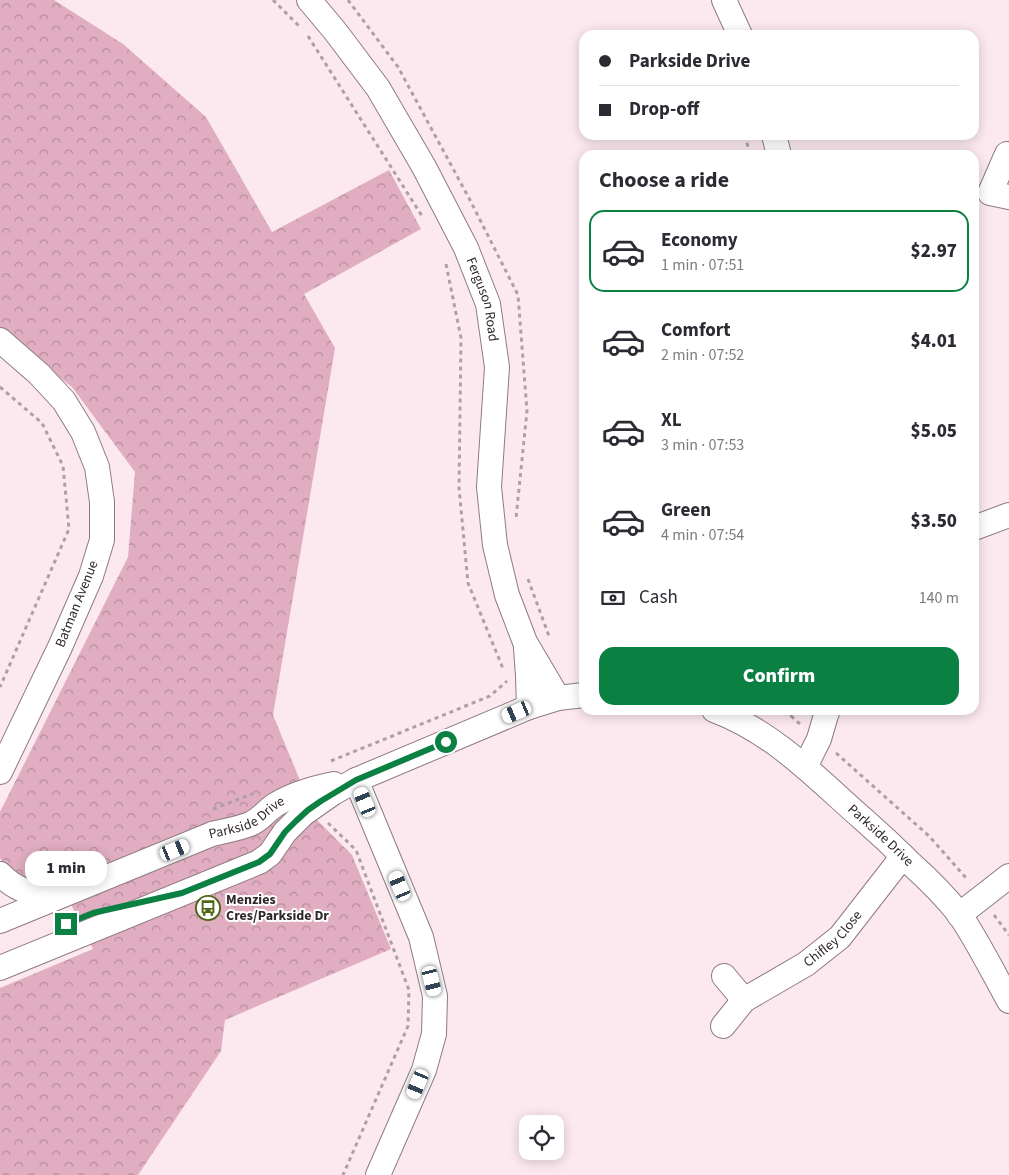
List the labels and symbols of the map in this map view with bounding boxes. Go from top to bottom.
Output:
street label: Ferguson Road [461,255,503,343]
street label: Batman Avenue [50,558,104,650]
car [500,699,533,725]
route start [435,731,457,753]
car [352,785,377,819]
street label: Parkside Drive [207,791,288,844]
street label: Parkside Drive [843,800,918,871]
car [158,837,191,863]
callout: 1 min [25,852,107,886]
car [387,869,412,903]
place label: Menzies Cres/Parkside Dr [226,890,329,926]
bus stop icon: Menzies Cres/Parkside Dr [195,895,221,921]
street label: Chifley Close [799,906,867,972]
route end [55,913,77,935]
car [421,965,442,997]
car [405,1067,430,1101]

